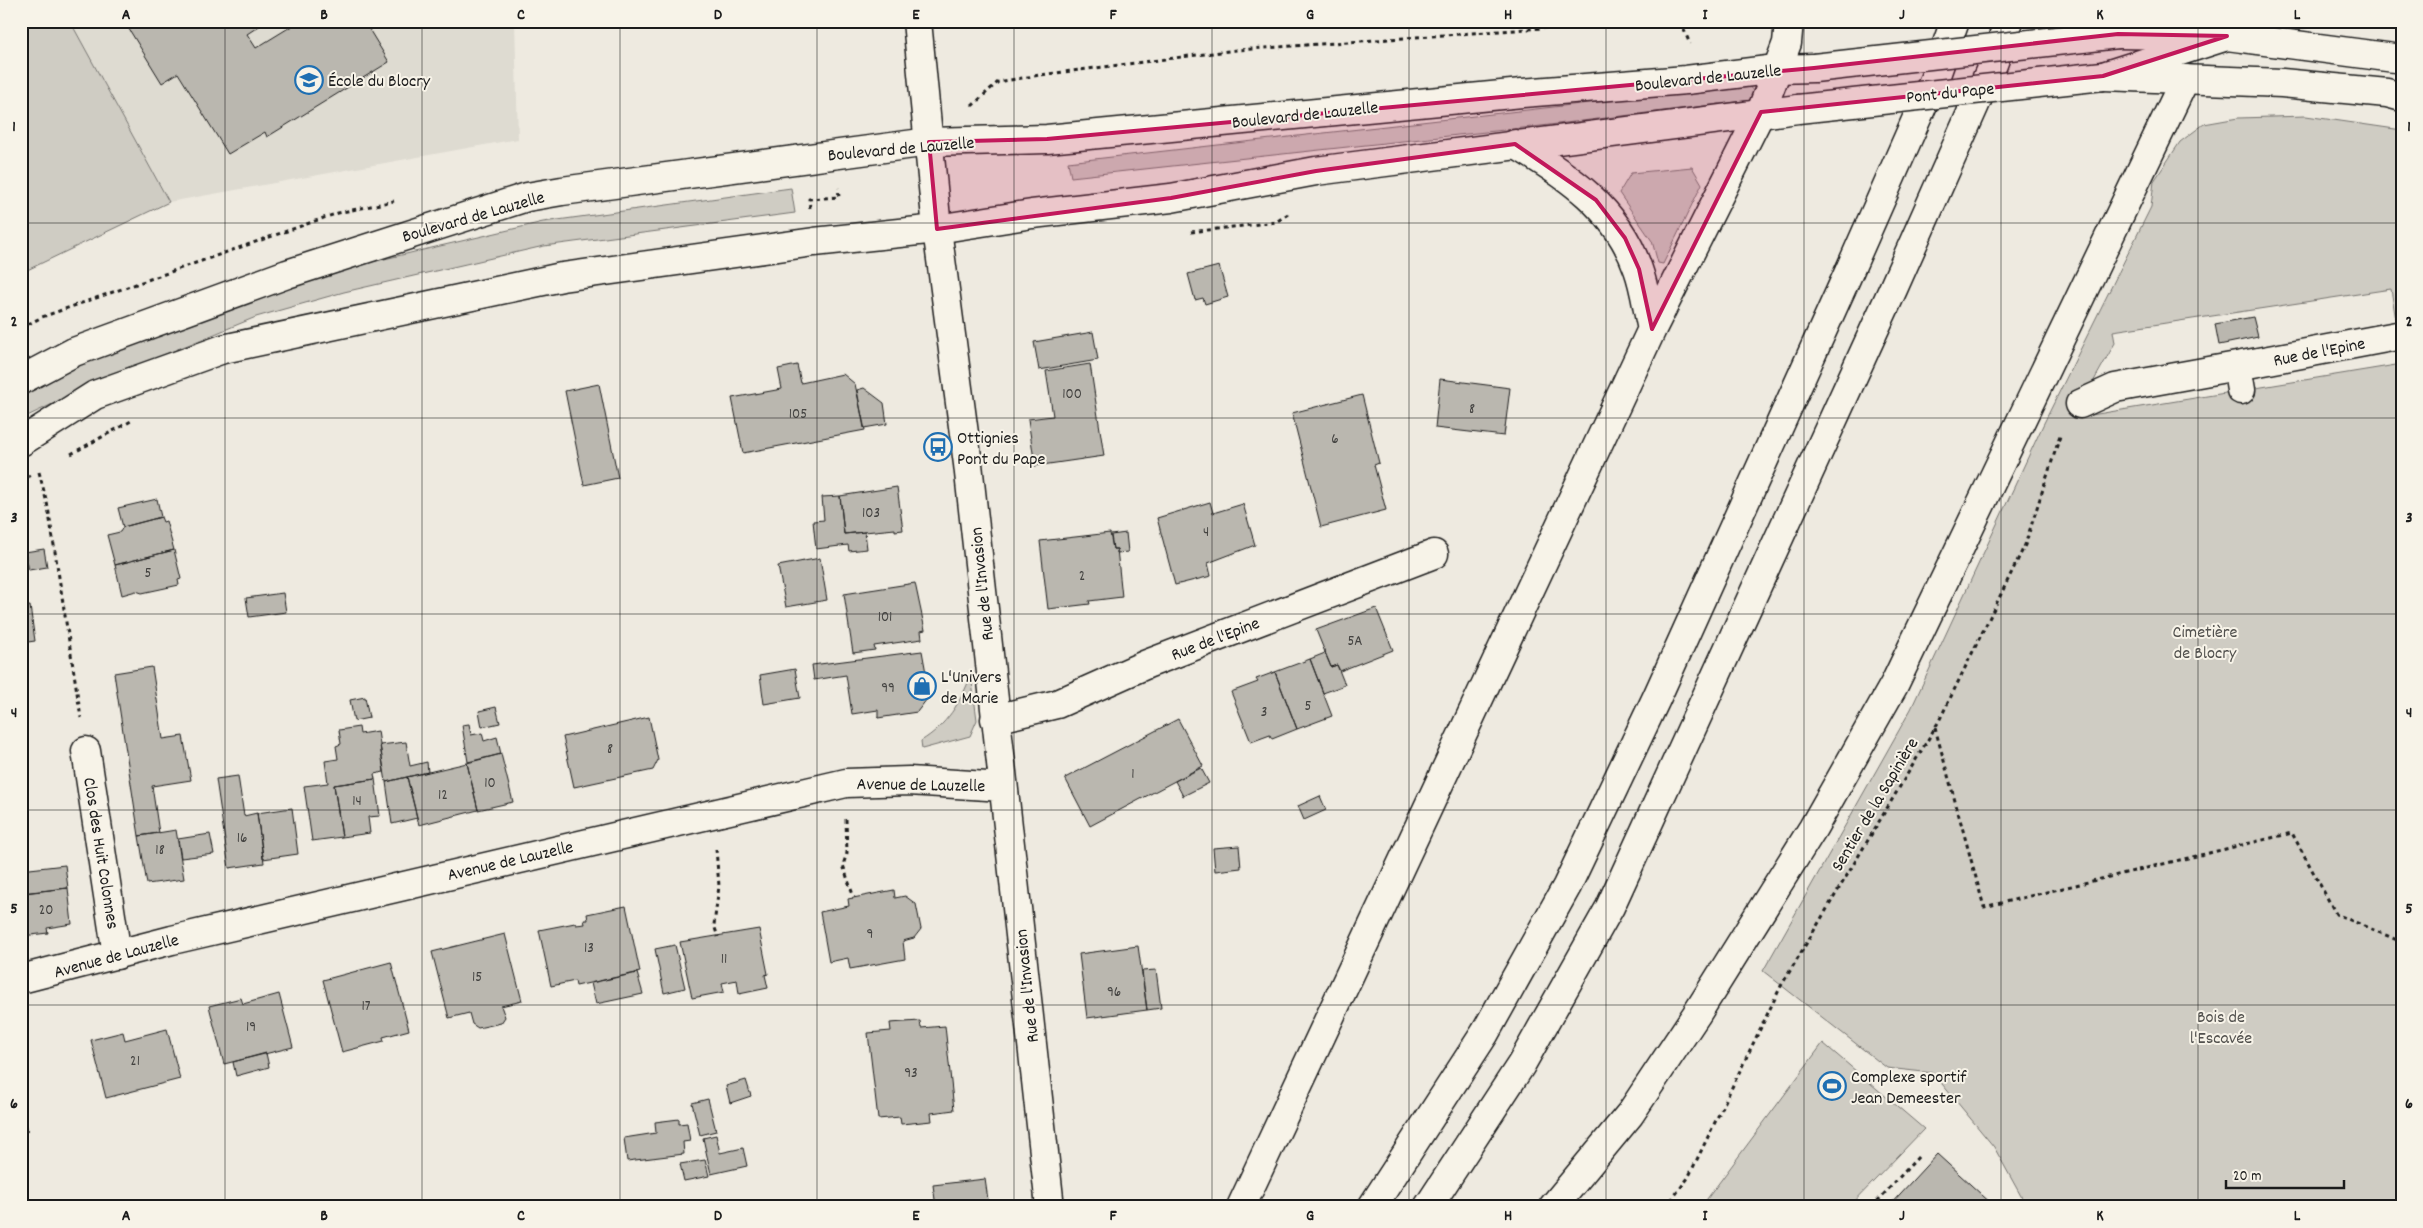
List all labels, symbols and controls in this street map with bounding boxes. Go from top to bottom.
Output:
text: A [122,4,131,27]
text: B [320,4,328,27]
text: C [517,4,525,27]
text: D [714,4,723,27]
text: E [912,4,920,27]
text: F [1109,4,1117,27]
text: G [1306,4,1314,27]
text: H [1504,4,1512,27]
text: I [1703,4,1709,27]
text: J [1899,4,1905,27]
text: K [2096,4,2104,27]
text: L [2294,4,2301,27]
street label: Boulevard de Lauzelle [1634,59,1783,100]
school or university icon: École du Blocry [294,65,324,95]
place label: École du Blocry [328,70,431,95]
street label: Pont du Pape [1905,77,1996,112]
street label: Boulevard de Lauzelle [1231,96,1380,137]
text: 1 [12,116,16,139]
text: 1 [2407,116,2411,139]
street label: Boulevard de Lauzelle [827,132,976,169]
street label: Boulevard de Lauzelle [400,186,548,251]
text: 2 [11,311,18,334]
text: 2 [2406,311,2413,334]
street label: Rue de l'Epine [2271,332,2368,375]
house number: 100 [1062,384,1082,406]
house number: 8 [1469,399,1475,421]
house number: 105 [789,404,807,426]
place label: Ottignies Pont du Pape [957,427,1045,473]
house number: 6 [1331,429,1339,451]
bus stop icon: Ottignies Pont du Pape [923,432,953,462]
house number: 103 [862,503,880,525]
text: 3 [10,507,18,530]
text: 3 [2405,507,2413,530]
house number: 4 [1203,522,1209,544]
street label: Rue de l'Invasion [965,526,1002,642]
house number: 5 [145,563,152,585]
house number: 2 [1079,566,1085,588]
house number: 101 [878,607,892,629]
street label: Rue de l'Epine [1168,612,1264,669]
park label: Cimetière de Blocry [2173,621,2237,667]
house number: 5A [1347,631,1363,653]
place label: L'Univers de Marie [941,666,1002,712]
shop icon: L'Univers de Marie [907,671,937,701]
house number: 99 [881,678,895,700]
house number: 5 [1305,696,1312,718]
text: 4 [11,702,17,725]
house number: 3 [1261,702,1267,724]
text: 4 [2406,702,2412,725]
street label: Sentier de la Sapinière [1826,734,1926,877]
house number: 8 [607,739,613,761]
house number: 1 [1131,764,1135,786]
house number: 10 [484,773,496,795]
street label: Avenue de Lauzelle [856,773,986,800]
street label: Clos des Huit Colonnes [75,776,124,931]
house number: 12 [438,785,448,807]
house number: 14 [352,791,362,813]
house number: 16 [237,828,247,850]
street label: Avenue de Lauzelle [445,836,576,889]
house number: 18 [155,840,165,862]
text: 5 [10,898,18,921]
text: 5 [2405,898,2413,921]
house number: 20 [39,900,53,922]
house number: 9 [867,924,873,946]
street label: Rue de l'Invasion [1010,928,1047,1044]
street label: Avenue de Lauzelle [51,929,182,986]
house number: 13 [584,938,594,960]
house number: 11 [721,949,727,971]
house number: 15 [472,967,482,989]
house number: 96 [1107,982,1121,1004]
house number: 17 [361,996,371,1018]
park label: Bois de l'Escavée [2190,1006,2252,1052]
house number: 19 [246,1017,256,1039]
house number: 21 [130,1051,140,1073]
house number: 93 [904,1063,918,1085]
place label: Complexe sportif Jean Demeester [1851,1066,1967,1112]
sports icon: Complexe sportif Jean Demeester [1817,1071,1847,1101]
text: 6 [10,1093,18,1116]
text: 6 [2405,1093,2413,1116]
scale bar [2226,1158,2343,1190]
text: 20 m [2233,1166,2261,1188]
text: A [122,1205,131,1228]
text: B [320,1205,328,1228]
text: C [517,1205,525,1228]
text: D [714,1205,723,1228]
text: E [912,1205,920,1228]
text: F [1109,1205,1117,1228]
text: G [1306,1205,1314,1228]
text: H [1504,1205,1512,1228]
text: I [1703,1205,1709,1228]
text: J [1899,1205,1905,1228]
text: K [2096,1205,2104,1228]
text: L [2294,1205,2301,1228]

